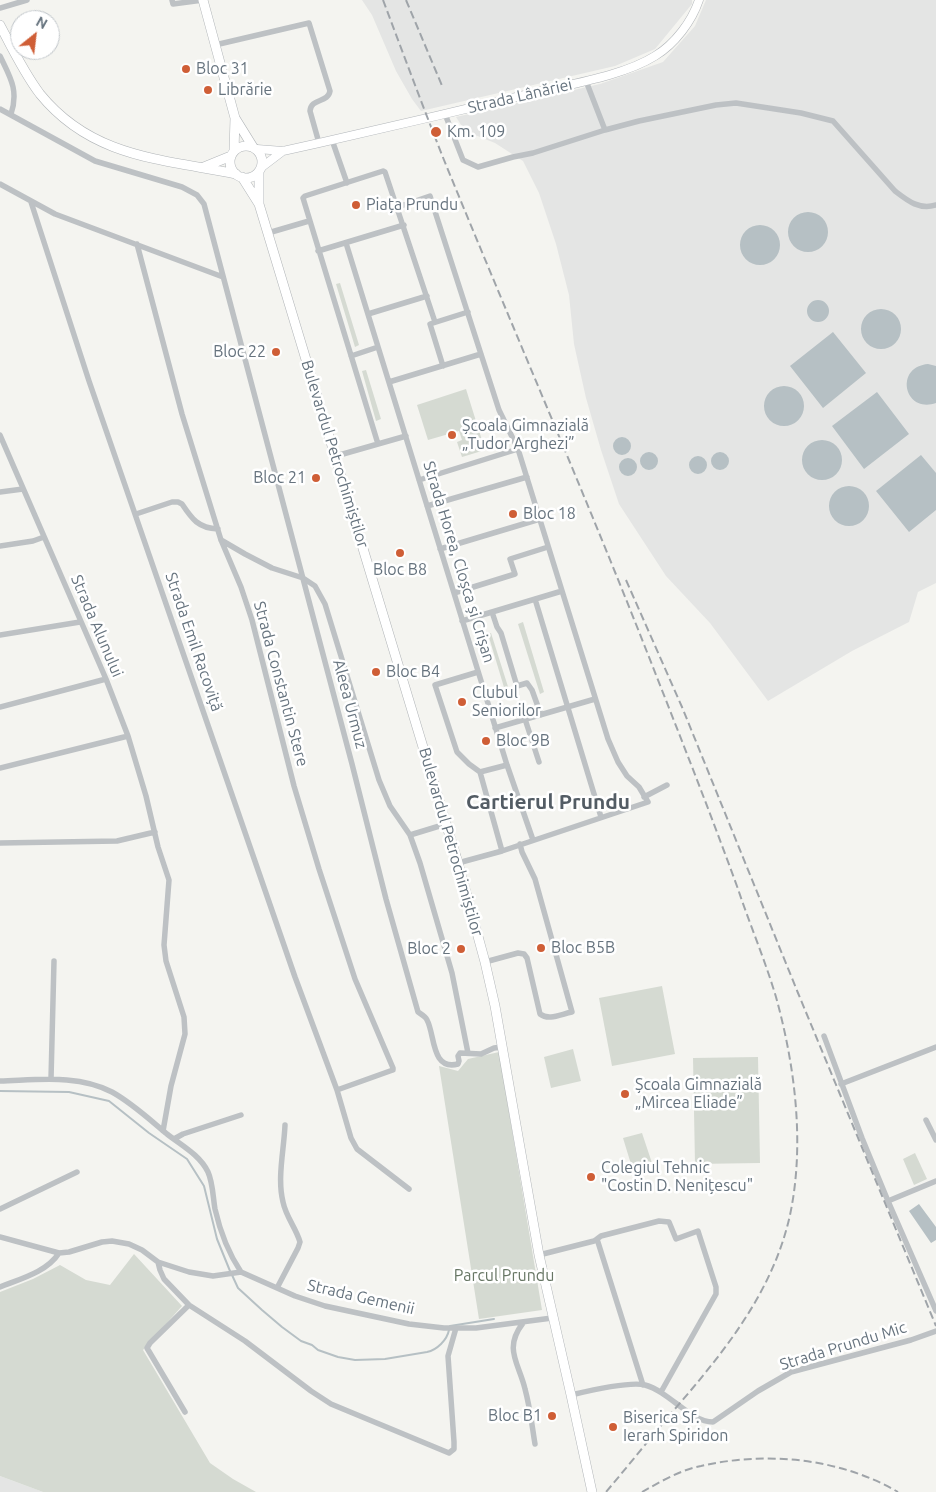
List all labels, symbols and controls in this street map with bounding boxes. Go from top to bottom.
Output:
north arrow [10,10,60,60]
text: N [33,13,50,32]
place label: Bloc 31 [196,59,249,79]
marker: Bloc 31 [180,63,192,75]
street label: Strada Lânăriei [466,75,574,117]
place label: Librărie [218,80,272,100]
marker: Librărie [202,84,214,96]
place label: Km. 109 [447,122,505,142]
marker: Km. 109 [429,125,443,139]
place label: Piața Prundu [366,195,458,215]
marker: Piața Prundu [350,199,362,211]
place label: Bloc 22 [213,342,266,362]
marker: Bloc 22 [270,346,282,358]
street label: Bulevardul Petrochimiștilor [297,358,373,550]
place label: Școala Gimnazială „Tudor Arghezi” [462,416,589,454]
marker: Școala Gimnazială „Tudor Arghezi” [446,429,458,441]
street label: Strada Horea, Cloșca și Crișan [419,459,499,665]
place label: Bloc 21 [253,468,306,488]
marker: Bloc 21 [310,472,322,484]
place label: Bloc 18 [523,504,576,524]
marker: Bloc 18 [507,508,519,520]
marker: Bloc B8 [394,547,406,559]
place label: Bloc B8 [373,560,427,580]
street label: Strada Emil Racoviță [161,570,227,714]
street label: Strada Alunului [67,572,127,680]
street label: Strada Constantin Stere [250,599,312,769]
street label: Aleea Urmuz [329,657,371,751]
place label: Bloc B4 [386,662,440,682]
marker: Bloc B4 [370,666,382,678]
place label: Clubul Seniorilor [472,683,541,721]
marker: Clubul Seniorilor [456,696,468,708]
place label: Bloc 9B [496,731,550,751]
marker: Bloc 9B [480,735,492,747]
street label: Bulevardul Petrochimiștilor [415,745,487,939]
district label: Cartierul Prundu [466,789,630,815]
place label: Bloc B5B [551,938,615,958]
place label: Bloc 2 [407,939,451,959]
marker: Bloc B5B [535,942,547,954]
marker: Bloc 2 [455,943,467,955]
place label: Școala Gimnazială „Mircea Eliade” [635,1075,762,1113]
marker: Școala Gimnazială „Mircea Eliade” [619,1088,631,1100]
place label: Colegiul Tehnic "Costin D. Nenițescu" [601,1158,753,1196]
marker: Colegiul Tehnic "Costin D. Nenițescu" [585,1171,597,1183]
park label: Parcul Prundu [454,1266,554,1286]
street label: Strada Gemenii [306,1275,416,1319]
street label: Strada Prundu Mic [777,1318,909,1374]
place label: Bloc B1 [488,1406,542,1426]
place label: Biserica Sf. Ierarh Spiridon [623,1408,729,1446]
marker: Bloc B1 [546,1410,558,1422]
marker: Biserica Sf. Ierarh Spiridon [607,1421,619,1433]

